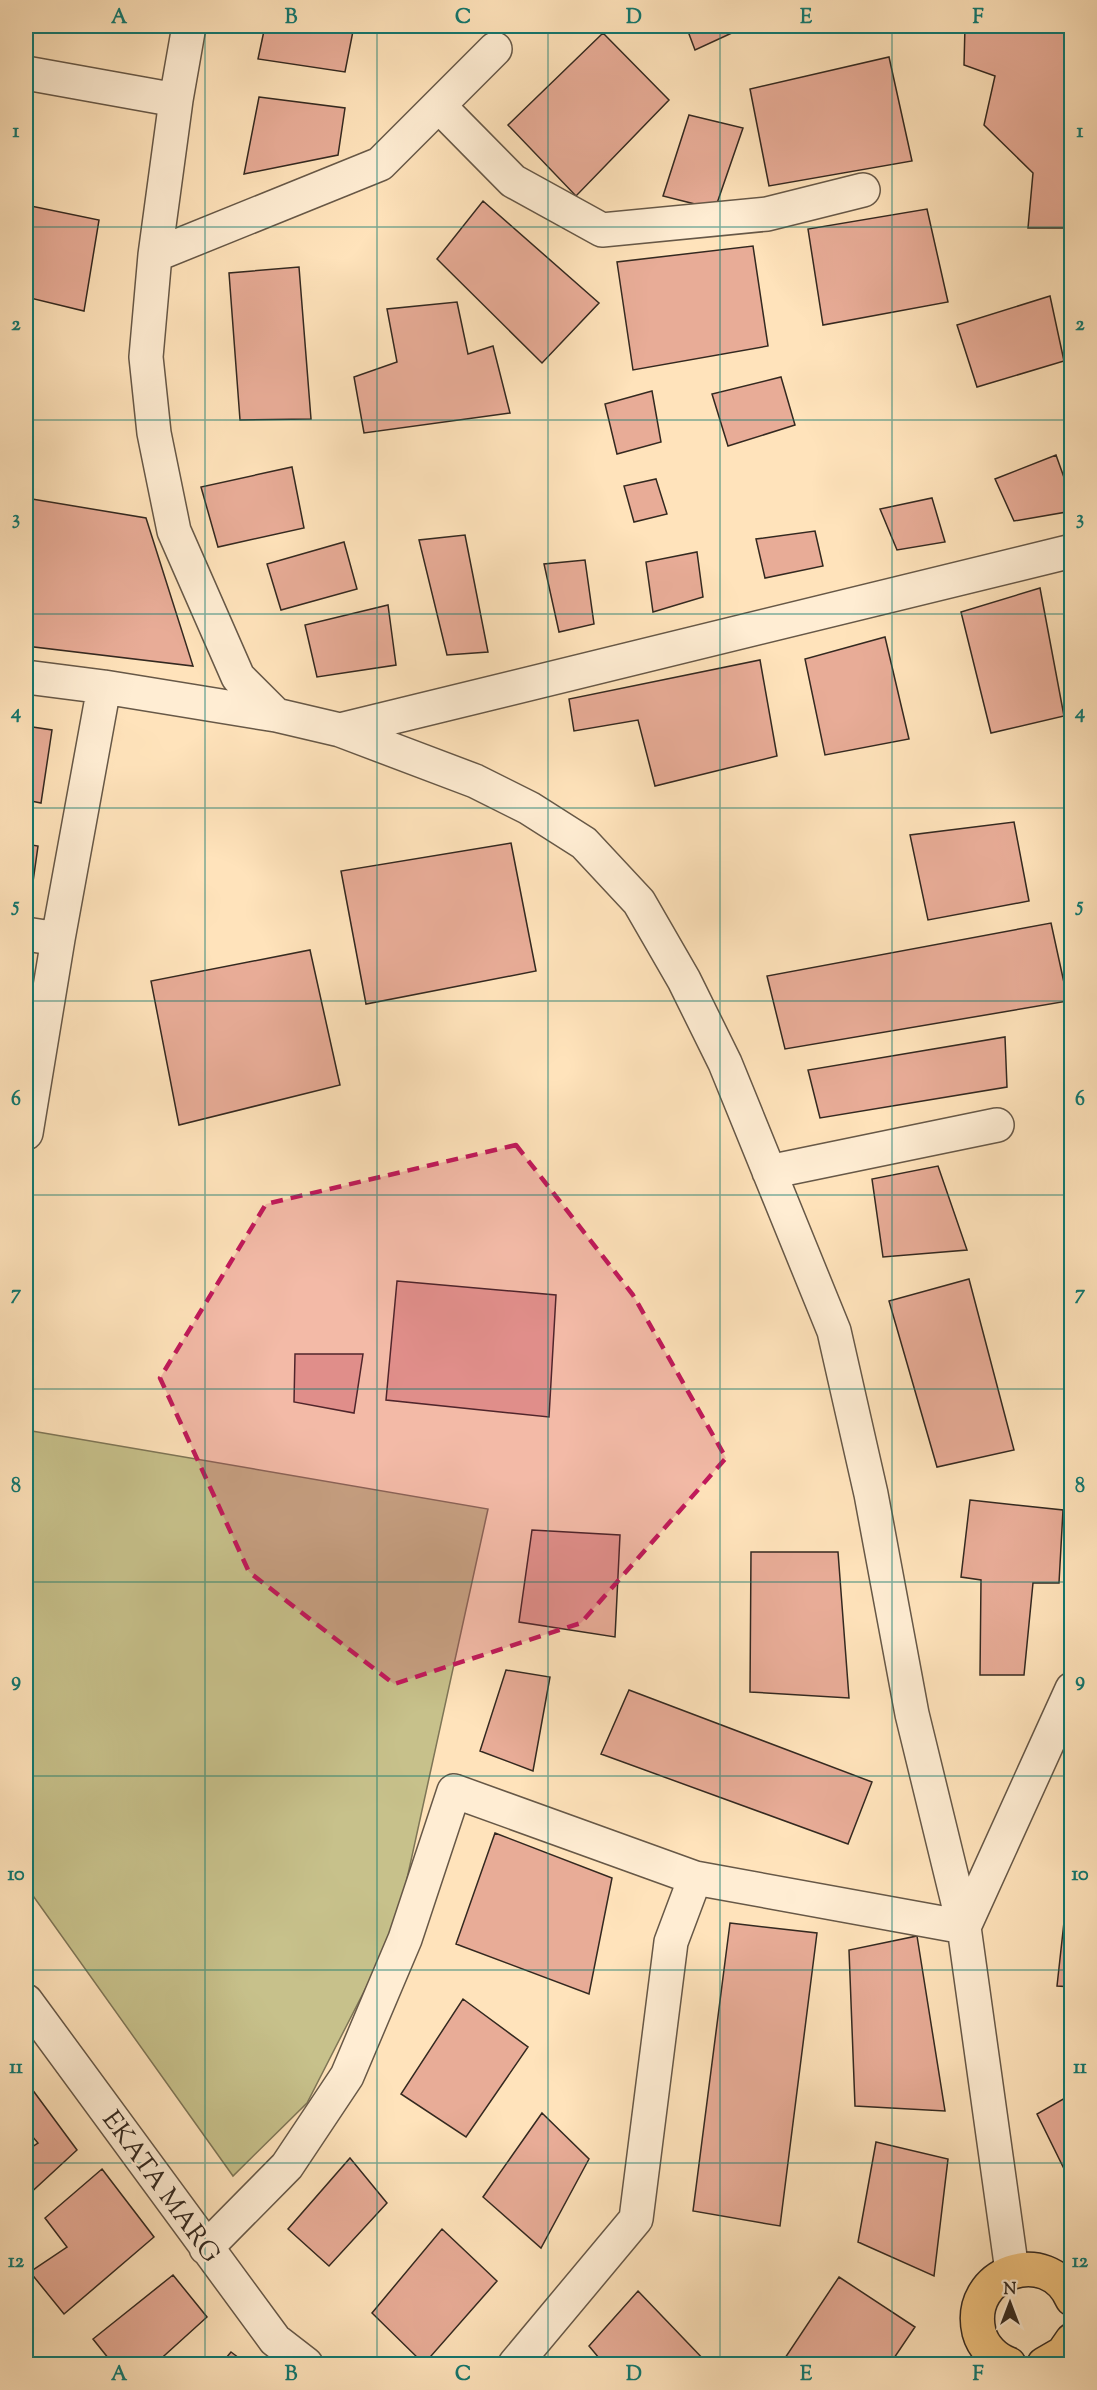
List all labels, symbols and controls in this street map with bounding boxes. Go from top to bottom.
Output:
text: A [111,4,128,33]
text: B [285,4,298,33]
text: C [455,4,471,33]
text: D [626,4,642,33]
text: E [800,4,813,33]
text: F [972,4,984,33]
text: 1 [13,118,20,147]
text: 1 [1077,118,1084,147]
text: 2 [11,311,21,340]
text: 2 [1075,311,1085,340]
text: 3 [12,505,20,534]
text: 3 [1076,505,1084,534]
text: 4 [10,699,21,728]
text: 4 [1074,699,1085,728]
text: 5 [11,892,20,921]
text: 5 [1075,892,1084,921]
text: 6 [11,1086,21,1115]
text: 6 [1075,1086,1085,1115]
text: 7 [11,1280,22,1309]
text: 7 [1075,1280,1086,1309]
text: 8 [11,1473,21,1502]
text: 8 [1075,1473,1085,1502]
text: 9 [11,1667,21,1696]
text: 9 [1075,1667,1085,1696]
text: 10 [7,1861,25,1890]
text: 10 [1071,1861,1089,1890]
text: 11 [9,2054,23,2083]
text: 11 [1073,2054,1087,2083]
street label: EKATA MARG [92,2104,228,2271]
text: 12 [8,2248,25,2277]
text: 12 [1072,2248,1089,2277]
north arrow [980,2273,1040,2333]
text: N [1004,2279,1017,2302]
text: A [111,2361,128,2390]
text: B [285,2361,298,2390]
text: C [455,2361,471,2390]
text: D [626,2361,642,2390]
text: E [800,2361,813,2390]
text: F [972,2361,984,2390]

